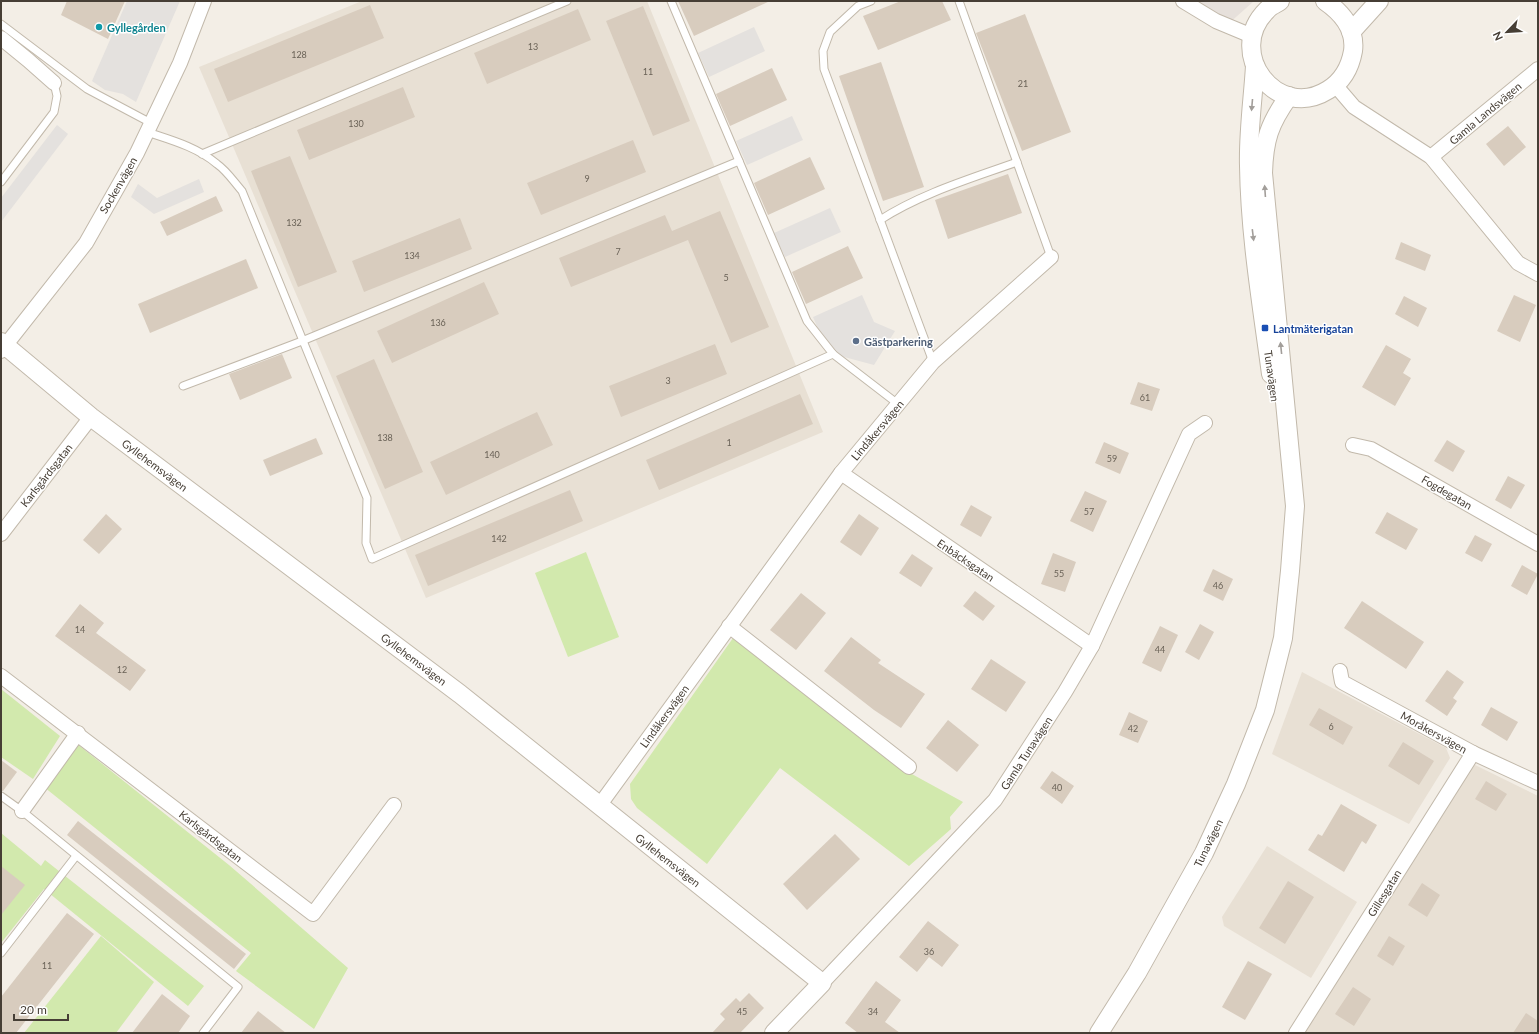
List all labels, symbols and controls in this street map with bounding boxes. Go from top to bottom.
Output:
north arrow [1487,12,1527,52]
place label: Gyllegården [107,21,166,34]
marker: Gyllegården [94,22,104,32]
text: N [1490,30,1505,43]
house number: 13 [528,41,538,52]
house number: 128 [291,49,307,60]
house number: 11 [643,66,653,77]
house number: 21 [1018,78,1028,89]
street label: Gamla Landsvägen [1446,79,1524,147]
one-way arrow [1249,99,1256,111]
house number: 130 [348,118,364,129]
street label: Sockenvägen [97,154,139,216]
house number: 9 [584,173,590,184]
one-way arrow [1261,185,1268,197]
house number: 132 [286,217,302,228]
one-way arrow [1250,228,1257,241]
house number: 7 [615,246,621,257]
house number: 134 [404,250,420,261]
house number: 5 [723,272,729,283]
house number: 136 [430,317,446,328]
place label: Lantmäterigatan [1273,322,1353,335]
marker: Lantmäterigatan [1260,323,1270,333]
place label: Gästparkering [864,335,933,348]
marker: Gästparkering [851,336,861,346]
one-way arrow [1277,342,1284,354]
street label: Tunavägen [1262,350,1282,402]
house number: 3 [665,375,671,386]
house number: 61 [1140,392,1150,403]
street label: Lindåkersvägen [848,397,906,463]
house number: 138 [377,432,393,443]
street label: Gyllehemsvägen [120,436,190,494]
house number: 1 [726,437,732,448]
street label: Karlsgårdsgatan [17,441,75,509]
house number: 140 [484,449,500,460]
house number: 59 [1107,453,1117,464]
street label: Fogdegatan [1419,472,1475,512]
house number: 57 [1084,506,1094,517]
house number: 142 [491,533,507,544]
street label: Enbäcksgatan [935,536,997,584]
house number: 55 [1054,568,1064,579]
house number: 46 [1213,580,1223,591]
house number: 14 [75,624,85,635]
street label: Gyllehemsvägen [379,630,449,688]
house number: 44 [1155,644,1165,655]
house number: 12 [117,664,127,675]
street label: Lindåkersvägen [637,682,691,750]
street label: Moråkersvägen [1398,708,1470,756]
street label: Gamla Tunavägen [997,714,1055,792]
house number: 6 [1328,721,1334,732]
house number: 42 [1128,723,1138,734]
house number: 40 [1052,782,1062,793]
street label: Karlsgårdsgatan [177,807,245,865]
street label: Tunavägen [1191,817,1225,869]
street label: Gyllehemsvägen [633,831,703,889]
street label: Gillesgatan [1364,867,1404,919]
house number: 36 [924,946,934,957]
house number: 11 [42,960,52,971]
scale bar [14,996,68,1022]
text: 20 m [20,1002,47,1017]
house number: 45 [737,1006,747,1017]
house number: 34 [868,1006,878,1017]

